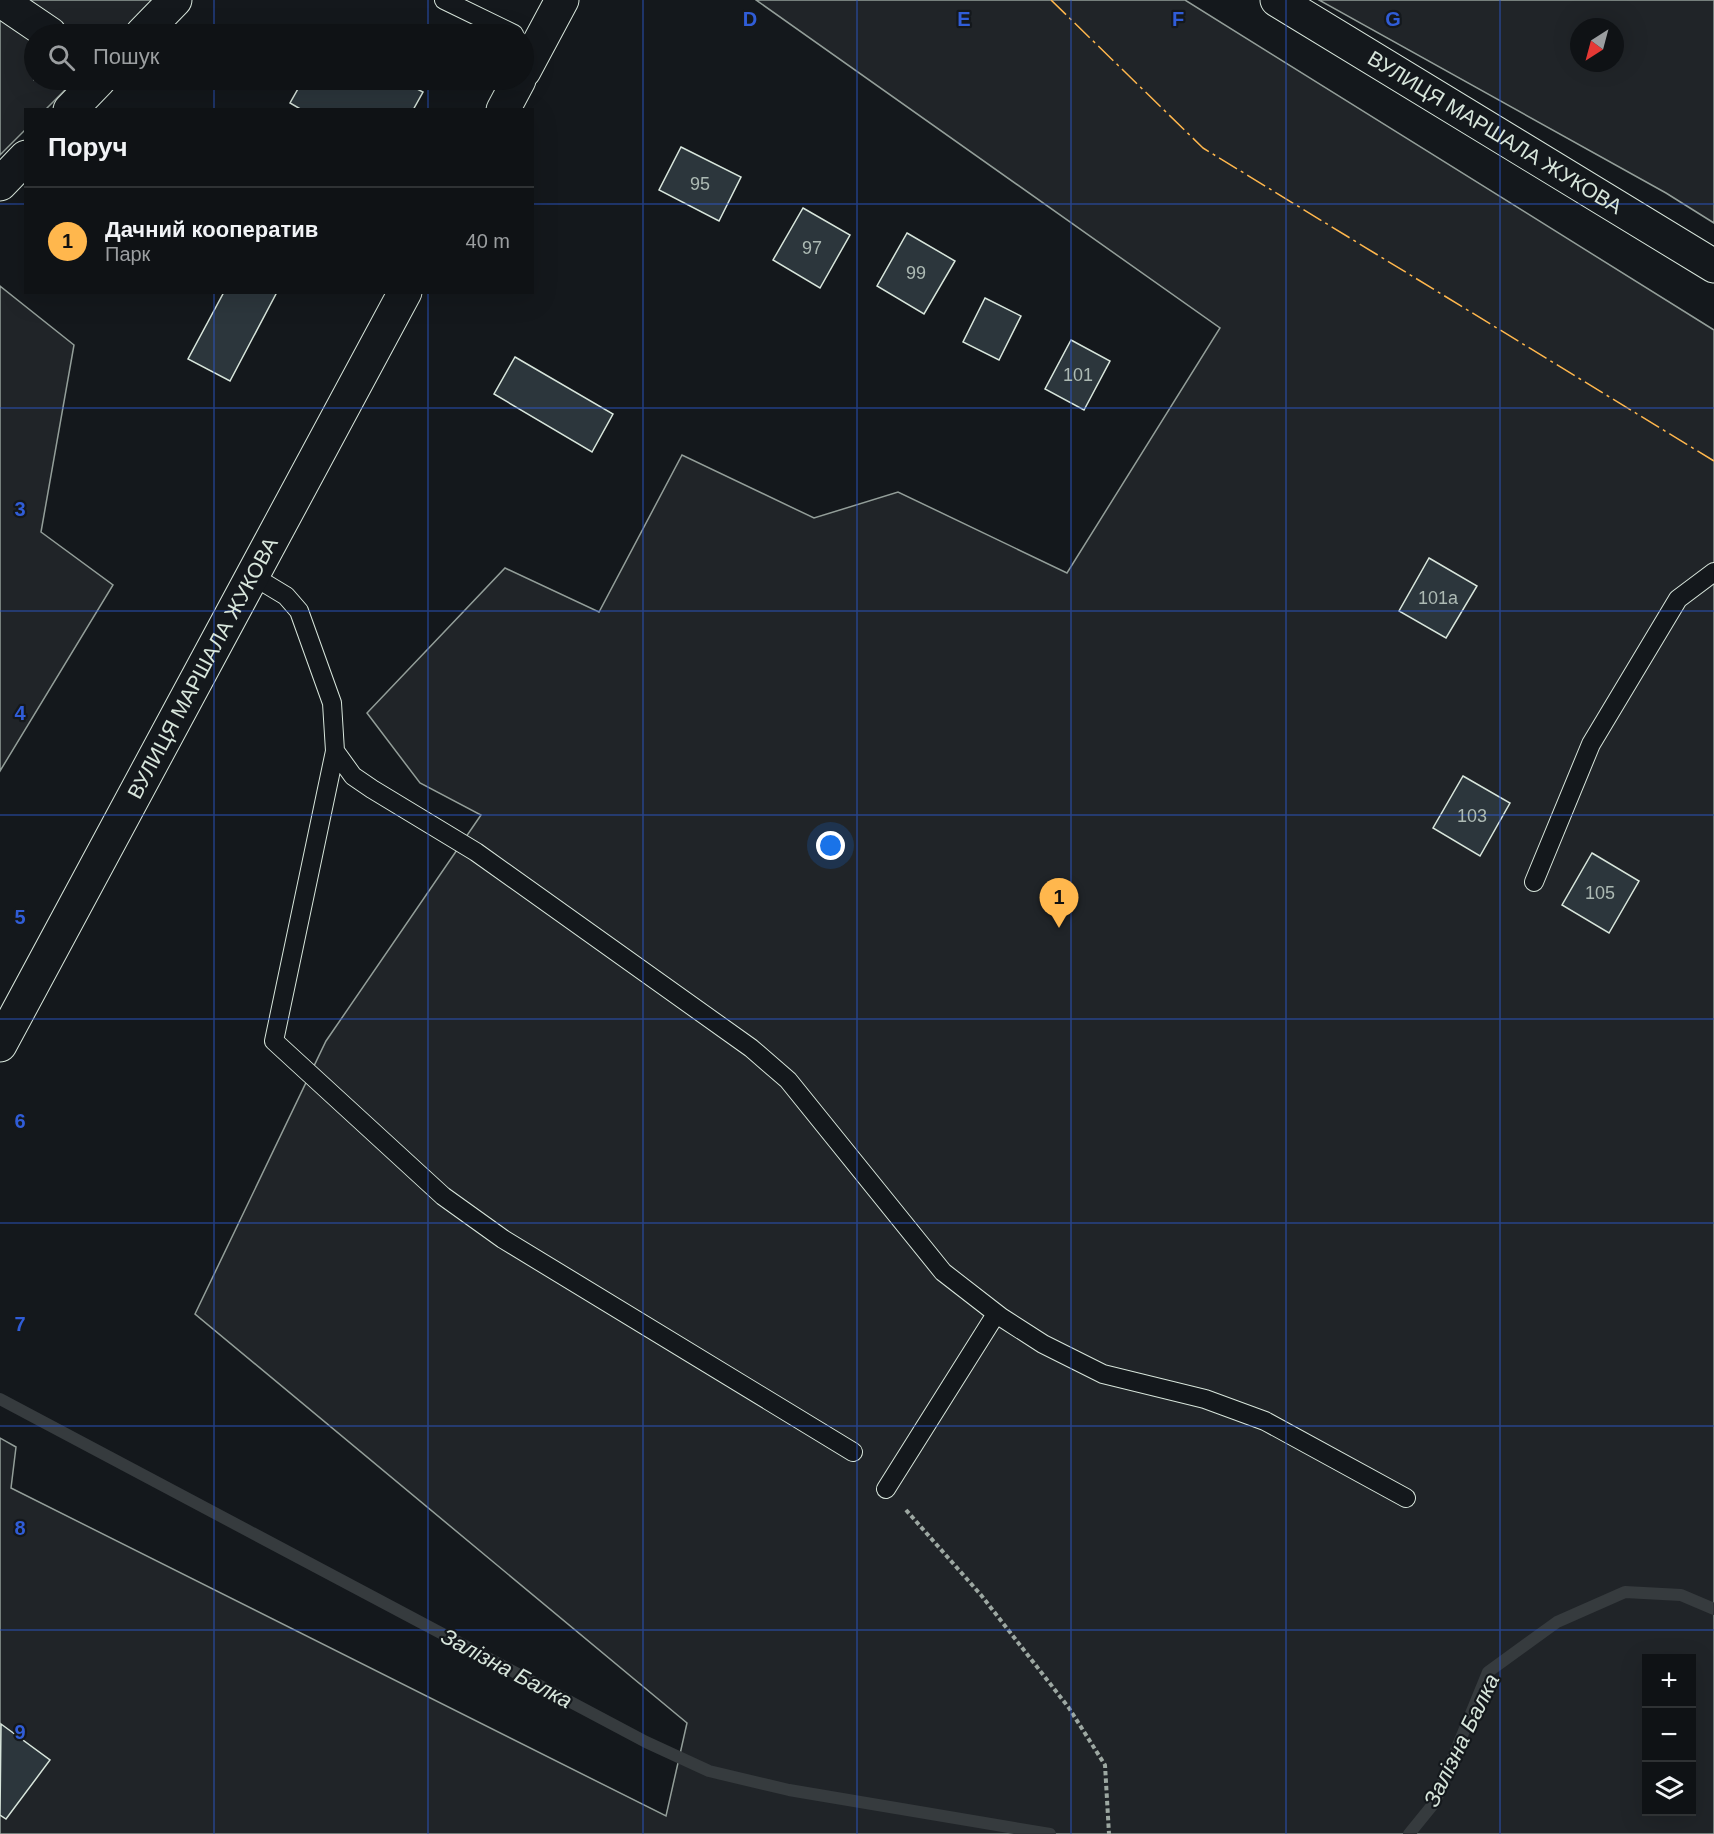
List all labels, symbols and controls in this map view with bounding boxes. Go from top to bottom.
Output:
text: D [743,8,757,30]
text: E [957,8,971,30]
text: F [1172,8,1184,30]
text: G [1385,8,1401,30]
north arrow [1570,18,1624,72]
search box [24,24,534,90]
icon: search [45,41,78,74]
text: Пошук [93,44,159,69]
street label: ВУЛИЦЯ МАРШАЛА ЖУКОВА [1364,46,1626,218]
text: Поруч [48,132,128,162]
house number: 95 [690,174,710,194]
text: Дачний кооператив [105,217,318,242]
text: 1 [62,230,73,252]
text: 40 m [466,230,510,252]
house number: 97 [802,238,822,258]
text: Парк [105,243,150,265]
house number: 99 [906,263,926,283]
house number: 101 [1063,365,1093,385]
text: 3 [14,498,26,520]
street label: ВУЛИЦЯ МАРШАЛА ЖУКОВА [123,533,282,802]
house number: 101а [1418,588,1459,608]
text: 4 [14,702,26,724]
house number: 103 [1457,806,1487,826]
your location [816,831,845,860]
pin: 1 [1040,878,1078,928]
house number: 105 [1585,883,1615,903]
text: 5 [14,906,26,928]
text: 6 [14,1110,26,1132]
text: 7 [14,1313,26,1335]
text: 8 [14,1517,26,1539]
water label: Залізна Балка [437,1623,577,1713]
map controls [1642,1654,1696,1816]
button: + [1642,1654,1696,1708]
water label: Залізна Балка [1418,1670,1504,1811]
button: − [1642,1708,1696,1762]
text: 9 [14,1721,26,1743]
button: layers [1642,1762,1696,1816]

